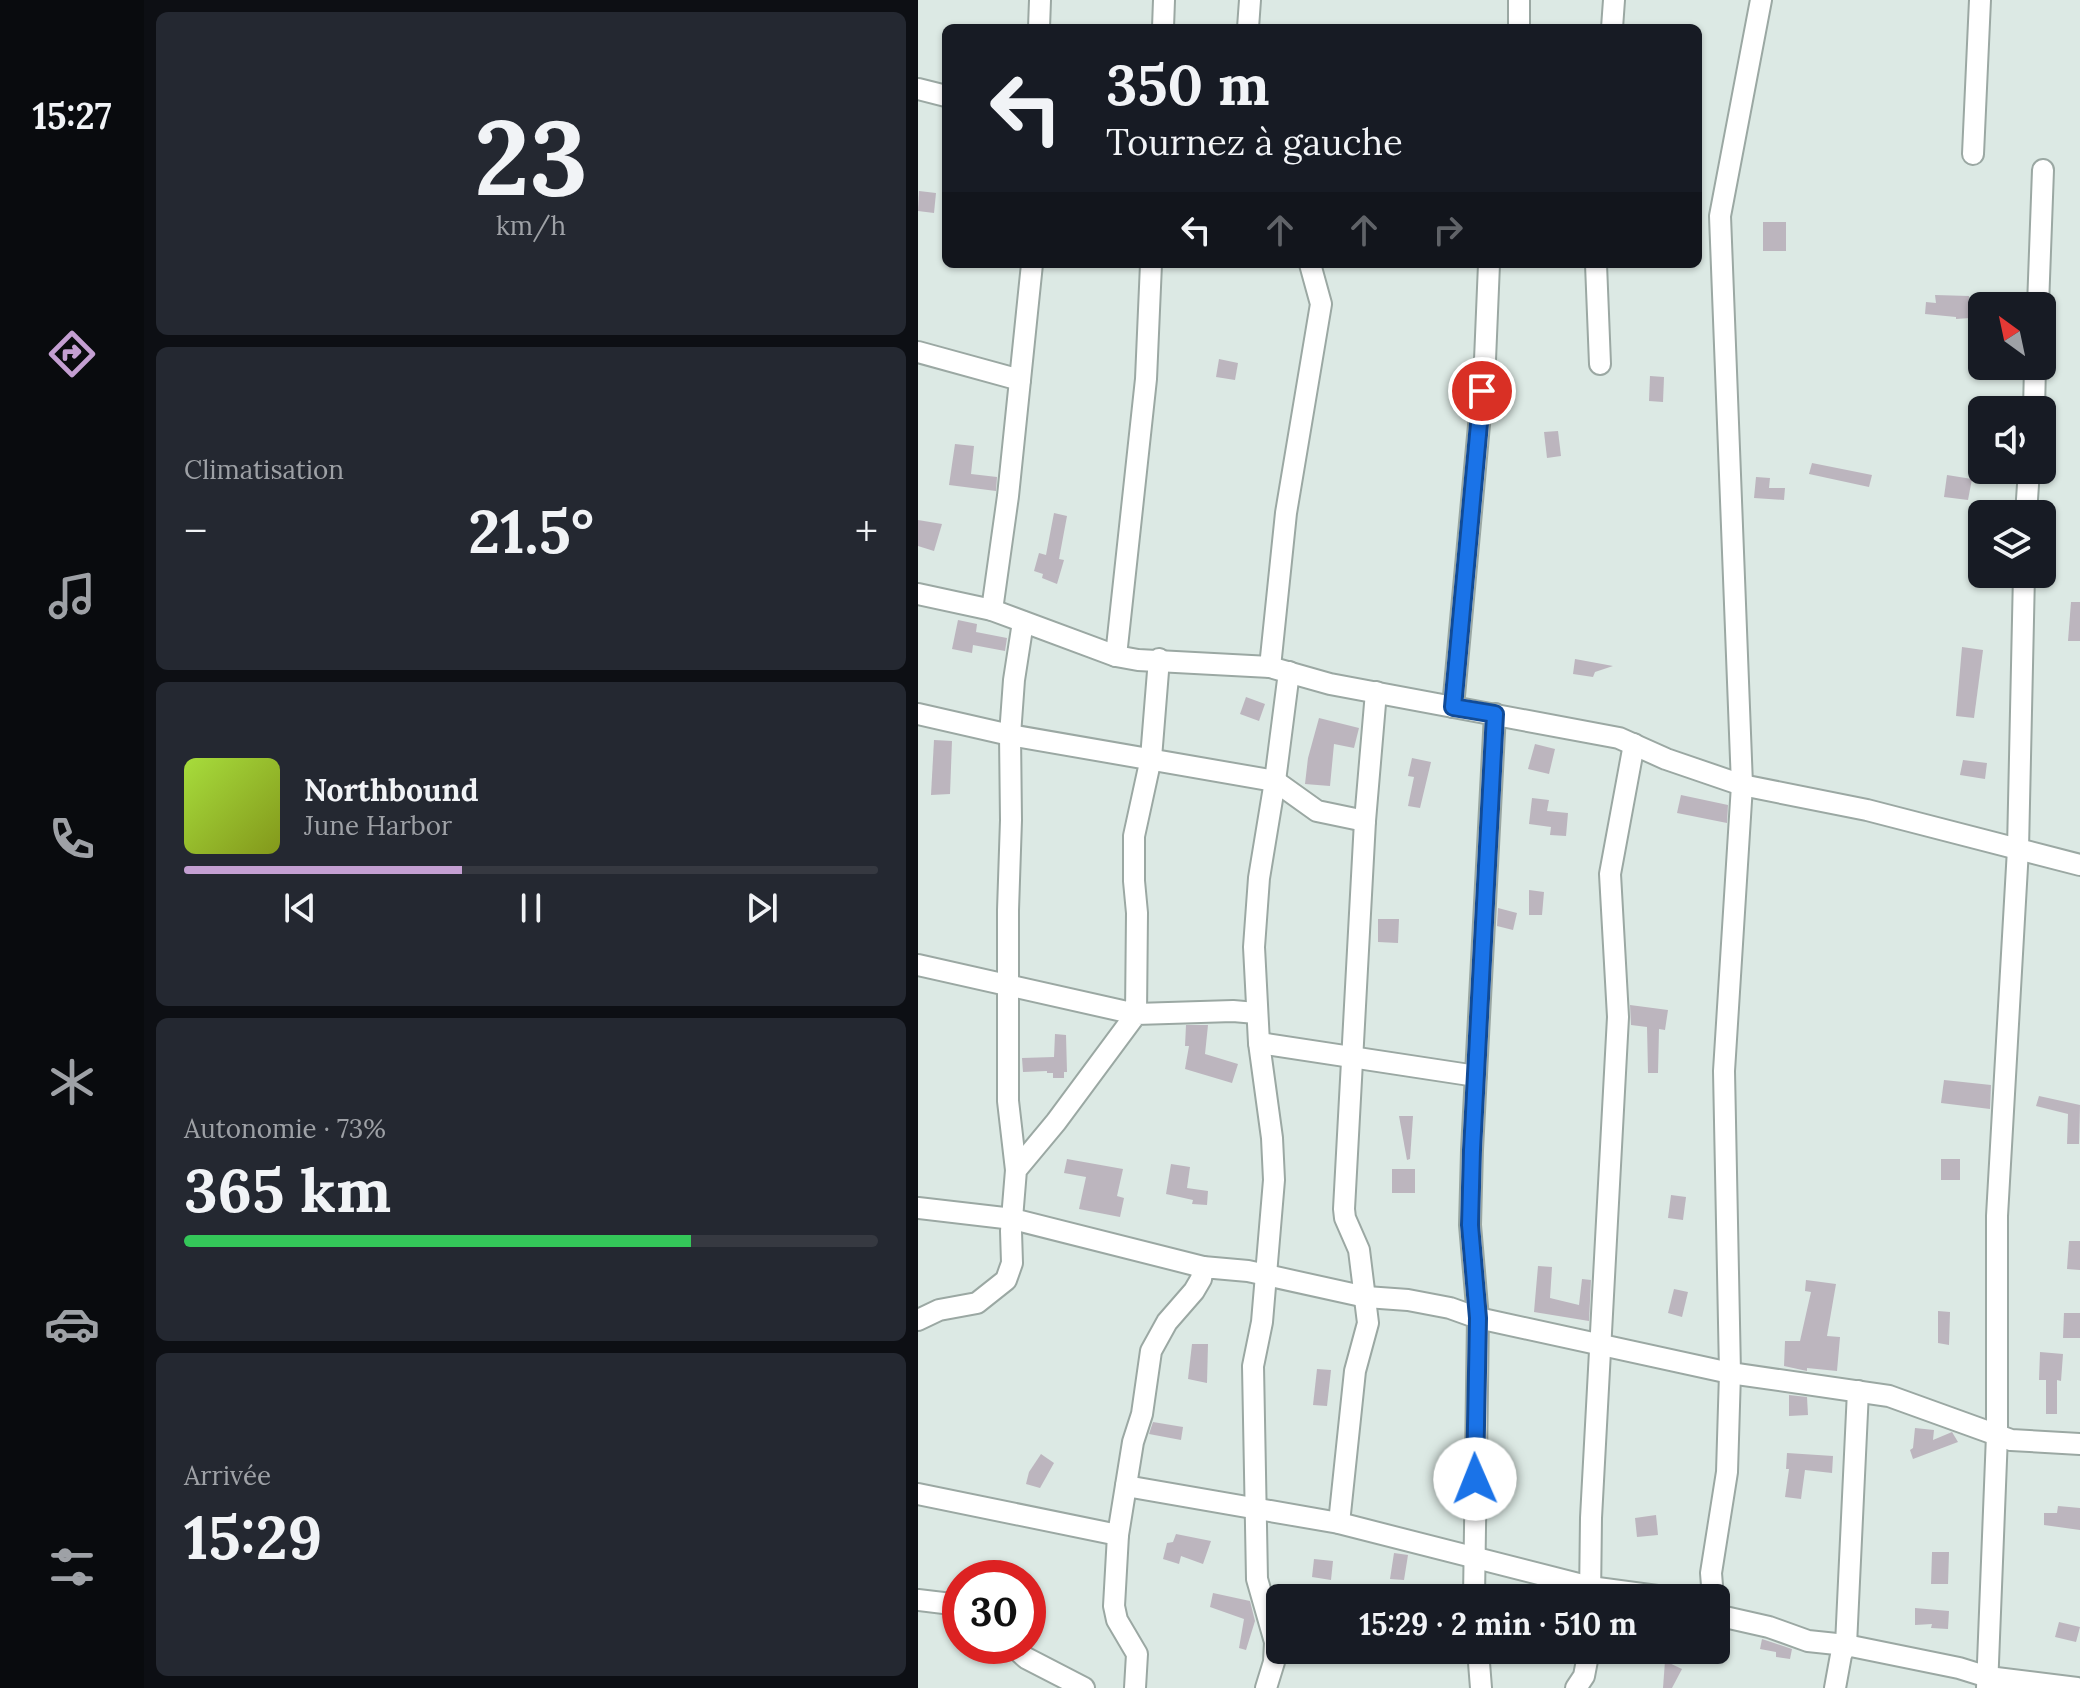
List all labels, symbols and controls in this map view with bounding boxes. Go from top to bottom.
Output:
text: 350 m [1106,49,1269,120]
icon: left [974,56,1078,160]
text: 23 [474,90,588,223]
text: 15:27 [32,93,112,139]
text: Tournez à gauche [1106,119,1403,165]
icon: left [1174,208,1218,252]
icon: ahead [1258,208,1302,252]
icon: ahead [1342,208,1386,252]
icon: right [1426,208,1470,252]
text: km/h [496,209,566,242]
north arrow [1968,292,2056,380]
map controls [1968,292,2056,588]
icon: directions [44,326,100,382]
pin [1448,357,1516,425]
icon: arrive [1460,369,1504,413]
button: sound [1968,396,2056,484]
text: Climatisation [184,453,344,486]
text: 21.5° [468,493,594,569]
button: layers [1968,500,2056,588]
text: − [184,503,207,559]
text: + [855,503,878,559]
icon: music [44,568,100,624]
text: Northbound [304,771,479,809]
text: June Harbor [304,809,452,842]
icon: phone [44,811,100,867]
icon: previous [278,886,322,930]
icon: pause [509,886,553,930]
icon: next [740,886,784,930]
icon: climate [44,1054,100,1110]
text: Autonomie · 73% [184,1112,386,1145]
text: 365 km [184,1152,391,1228]
icon: car [44,1296,100,1352]
position arrow [1433,1437,1517,1521]
text: Arrivée [184,1459,271,1492]
text: 15:29 [184,1499,322,1575]
icon: filters [44,1539,100,1595]
speed limit sign: 30 [942,1560,1046,1664]
text: 15:29 · 2 min · 510 m [1359,1605,1637,1643]

